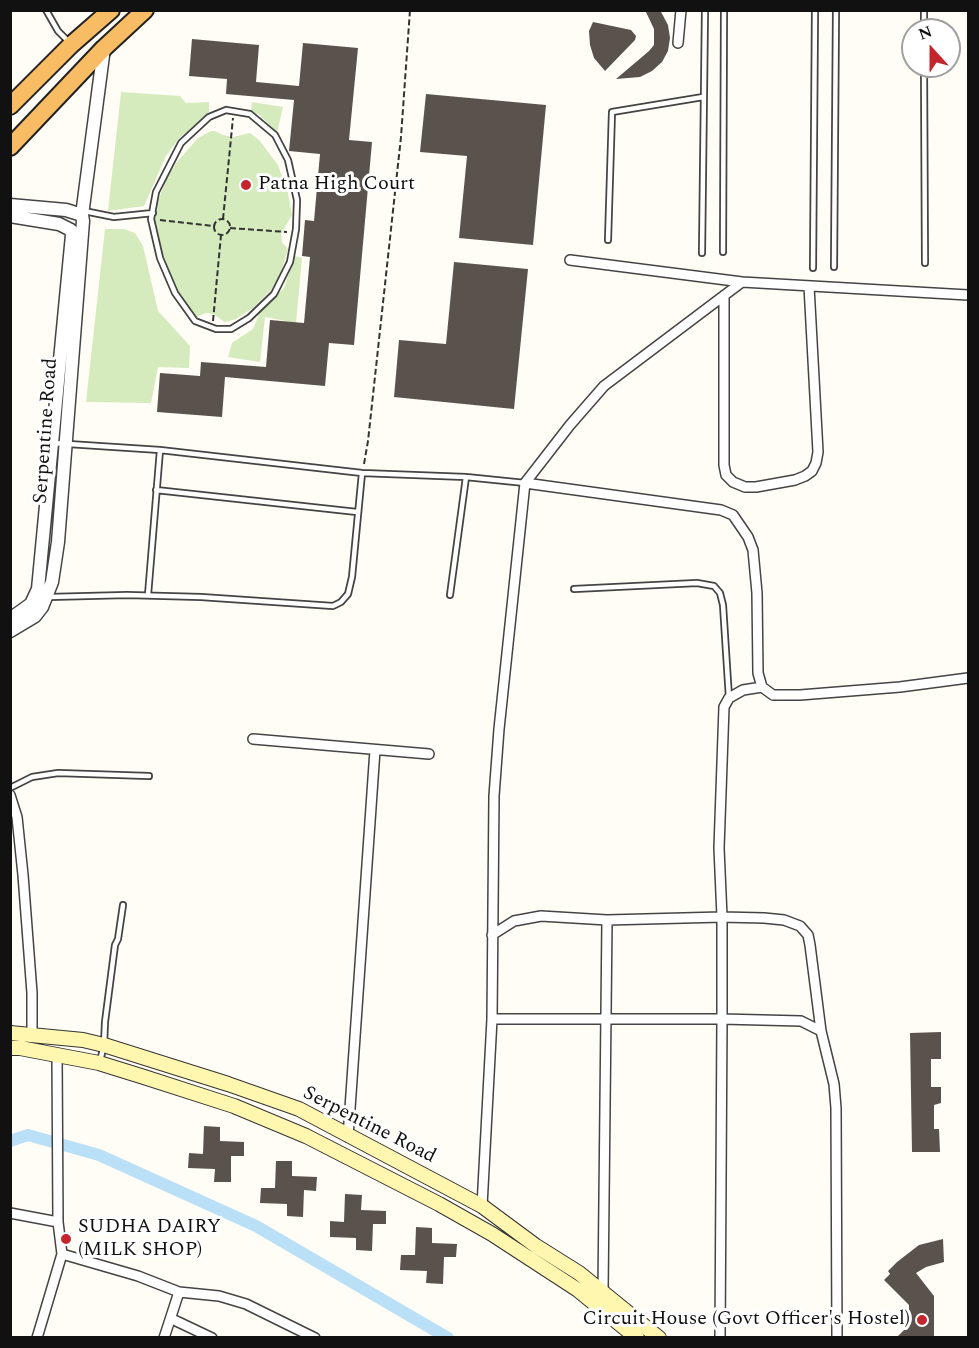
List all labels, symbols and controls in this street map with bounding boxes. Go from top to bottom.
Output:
north arrow [901,18,961,78]
text: N [915,20,936,47]
place label: Patna High Court [258,173,415,197]
marker: Patna High Court [239,178,253,192]
street label: Serpentine Road [30,357,64,505]
street label: Serpentine Road [298,1082,440,1170]
place label: SUDHA DAIRY (MILK SHOP) [78,1216,221,1263]
marker: SUDHA DAIRY (MILK SHOP) [59,1232,73,1246]
place label: Circuit House (Govt Officer's Hostel) [583,1308,910,1332]
marker: Circuit House (Govt Officer's Hostel) [915,1313,929,1327]

